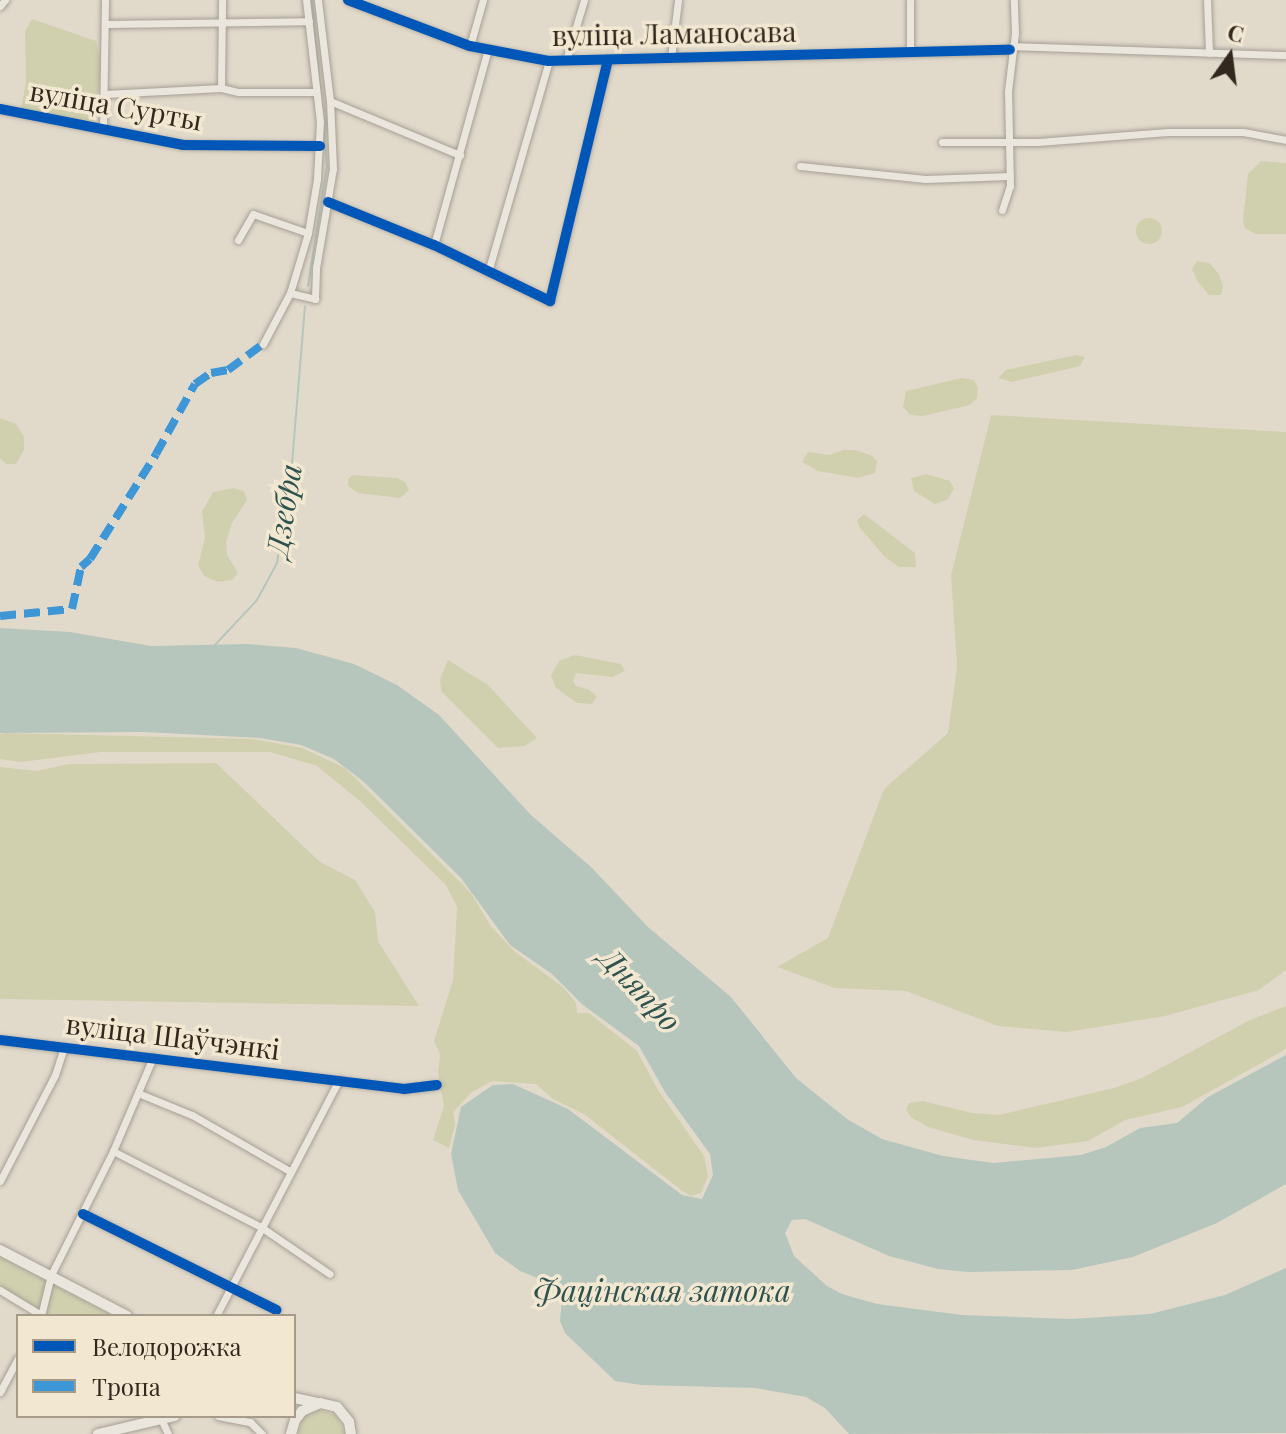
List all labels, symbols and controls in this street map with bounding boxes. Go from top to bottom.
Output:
street label: вуліца Ламаносава [552,14,796,52]
north arrow [1190,16,1270,96]
text: С [1225,16,1247,49]
street label: вуліца Сурты [27,73,205,137]
water label: Дзебра [258,461,308,559]
water label: Дняпро [593,940,689,1038]
street label: вуліца Шаўчэнкі [64,1006,282,1066]
water label: Фацінская затока [533,1272,791,1308]
legend [16,1314,296,1418]
text: Велодорожка [92,1330,242,1362]
text: Тропа [92,1370,161,1402]

